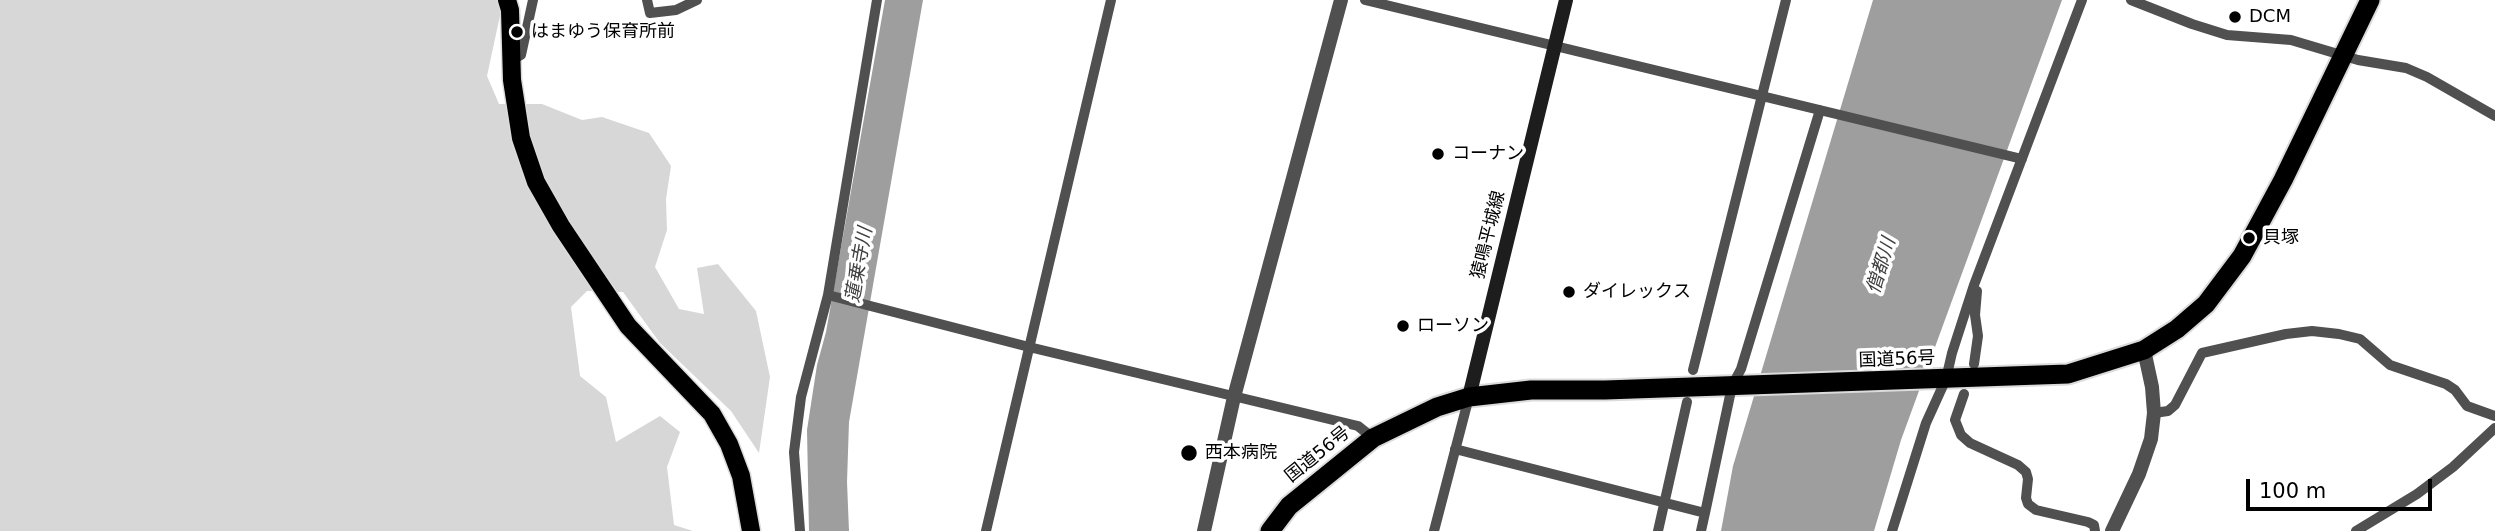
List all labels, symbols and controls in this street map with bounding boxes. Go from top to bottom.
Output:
place label: DCM [2249,6,2291,28]
marker: DCM [2227,9,2243,25]
place label: はまゆう保育所前 [531,21,675,43]
marker: はまゆう保育所前 [509,24,525,40]
place label: コーナン [1452,143,1524,165]
marker: コーナン [1430,146,1446,162]
street label: 猿鳴平城線 [1468,189,1510,281]
water label: 蓮乗寺川 [842,226,878,304]
place label: 貝塚 [2263,227,2299,249]
marker: 貝塚 [2241,230,2257,246]
water label: 僧都川 [1863,235,1901,297]
place label: ダイレックス [1583,281,1691,303]
marker: ダイレックス [1561,284,1577,300]
place label: ローソン [1417,315,1489,337]
marker: ローソン [1395,318,1411,334]
street label: 国道56号 [1858,348,1936,372]
street label: 国道56号 [1281,422,1355,488]
place label: 西本病院 [1205,442,1277,464]
marker: 西本病院 [1179,443,1199,463]
scale bar [2250,464,2436,508]
text: 100 m [2259,479,2326,503]

